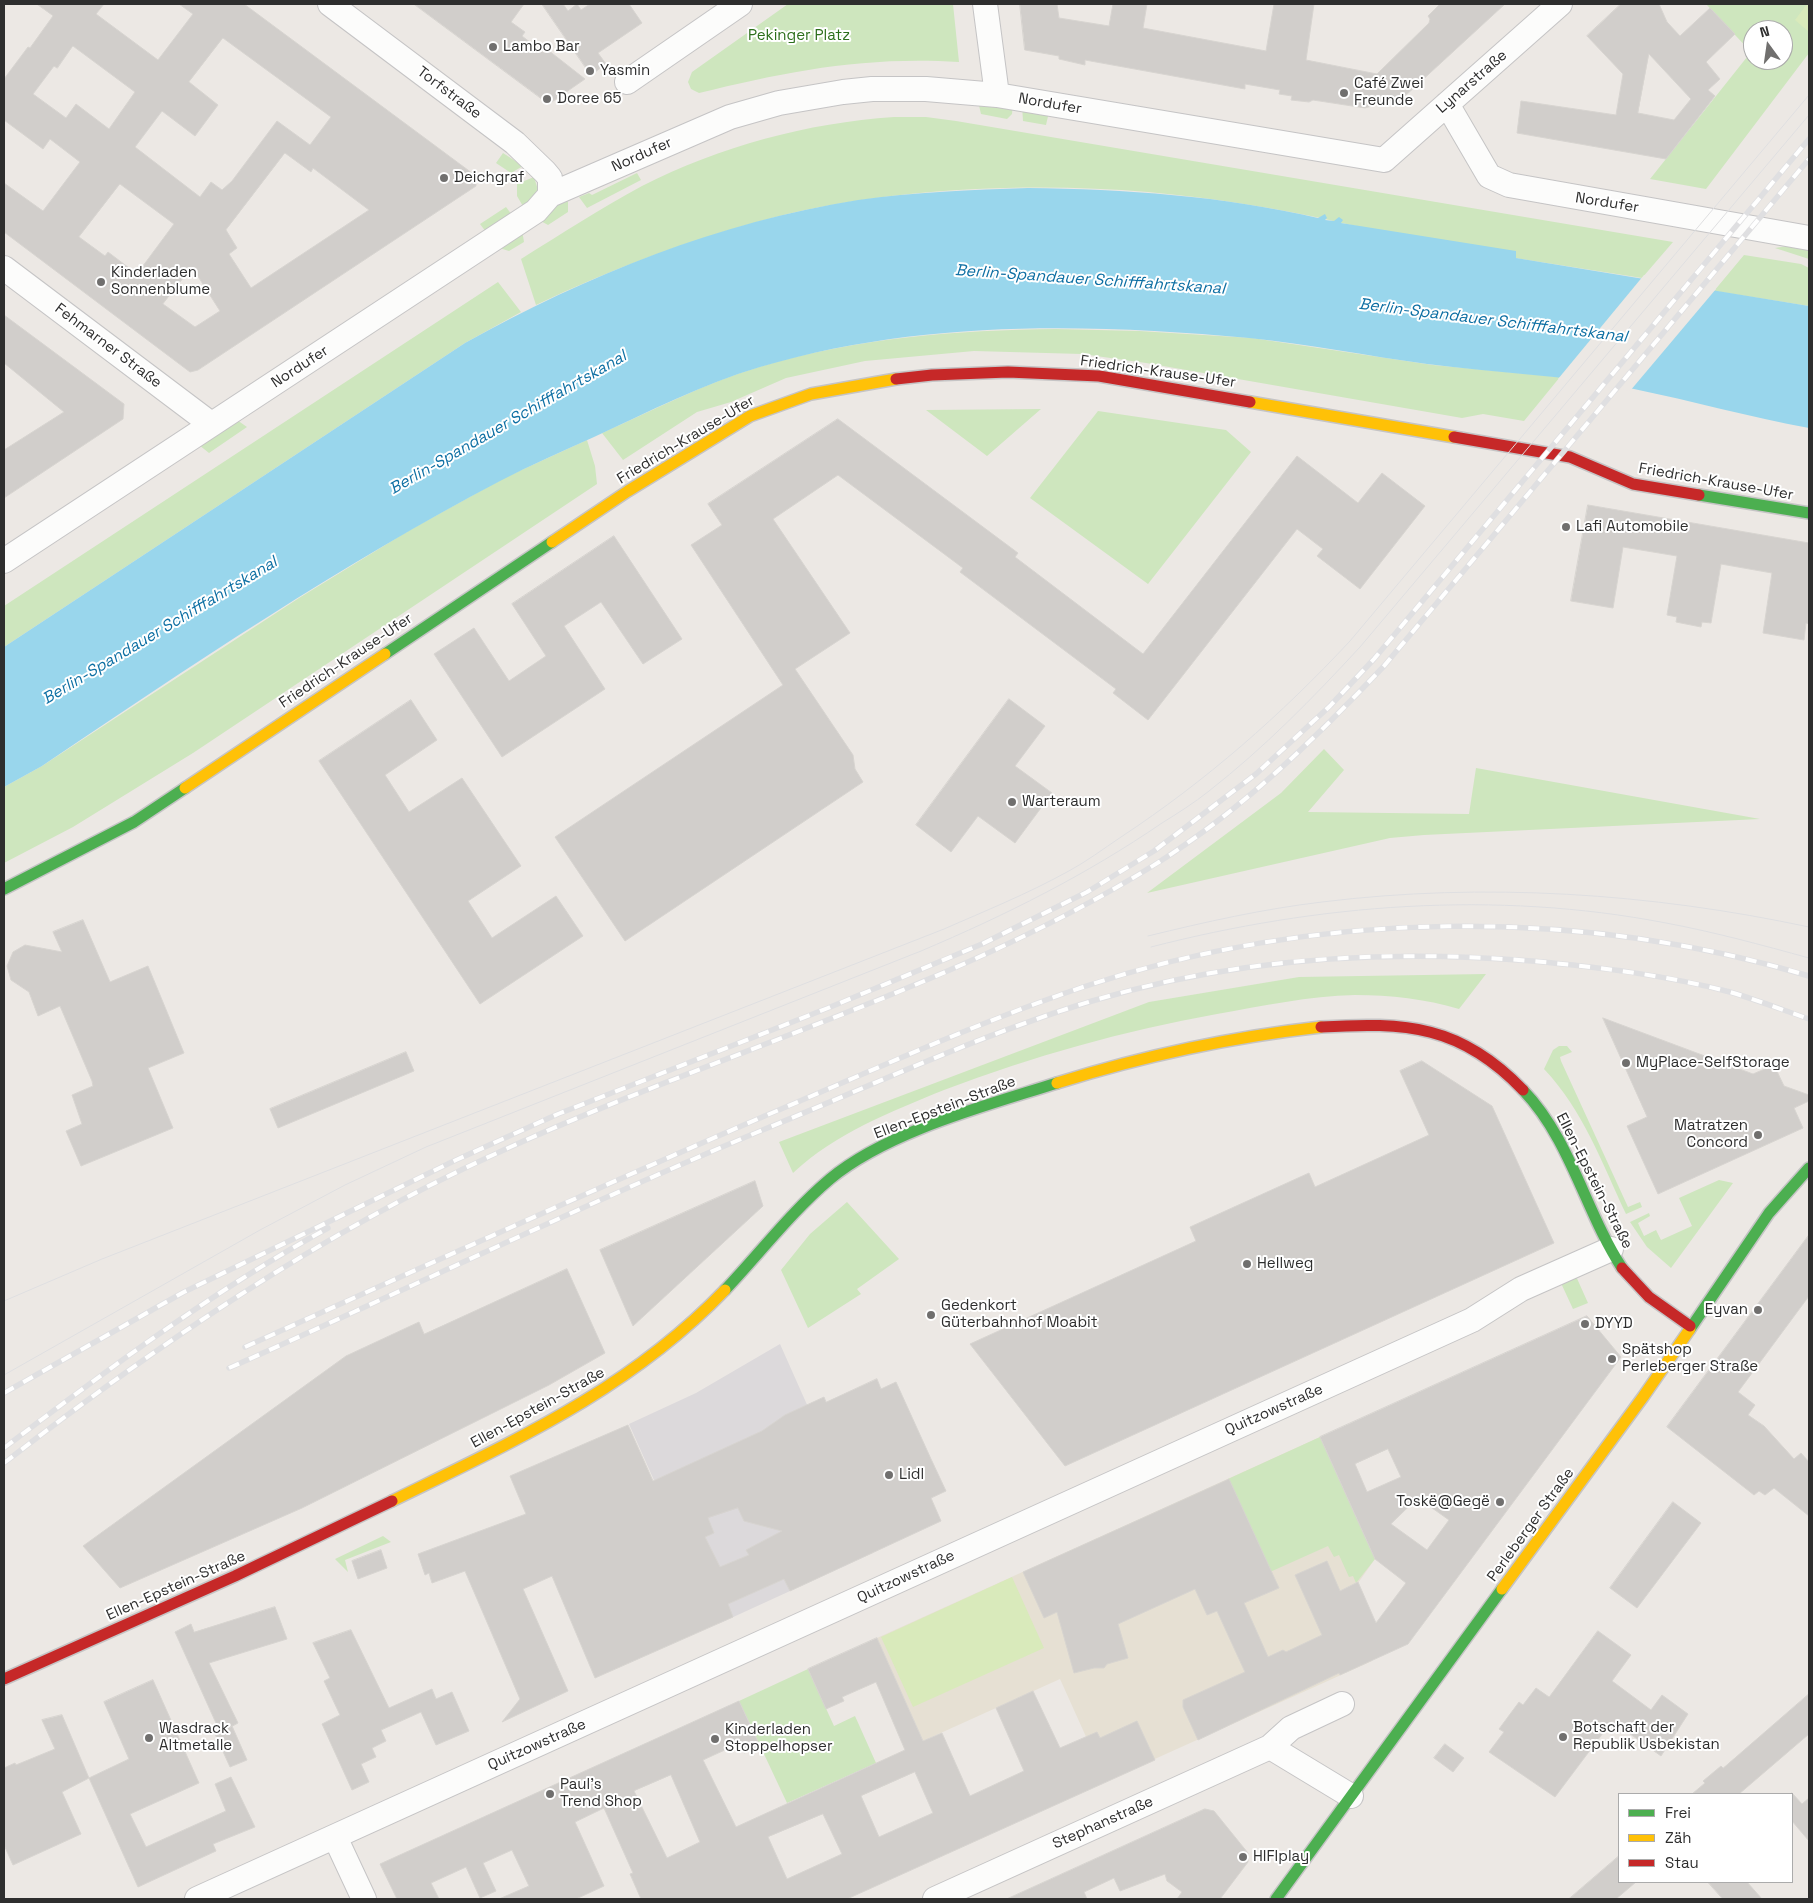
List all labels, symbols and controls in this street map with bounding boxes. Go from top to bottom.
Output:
north arrow [1743,20,1793,70]
text: N [1758,22,1771,41]
park label: Pekinger Platz [748,27,850,45]
place label: Lambo Bar [503,38,580,56]
marker: Lambo Bar [487,41,499,53]
street label: Lynarstraße [1433,46,1511,118]
place label: Yasmin [600,62,650,80]
street label: Torfstraße [413,63,485,123]
marker: Yasmin [584,65,596,77]
place label: Café Zwei Freunde [1354,75,1424,110]
marker: Café Zwei Freunde [1338,87,1350,99]
place label: Doree 65 [557,90,621,108]
street label: Nordufer [1017,90,1083,118]
marker: Doree 65 [541,93,553,105]
street label: Nordufer [609,134,675,176]
place label: Deichgraf [454,169,524,187]
marker: Deichgraf [438,172,450,184]
street label: Nordufer [1574,189,1640,217]
water label: Berlin-Spandauer Schifffahrtskanal [954,261,1226,299]
place label: Kinderladen Sonnenblume [111,264,210,299]
marker: Kinderladen Sonnenblume [95,276,107,288]
water label: Berlin-Spandauer Schifffahrtskanal [1358,295,1628,347]
street label: Fehmarner Straße [51,300,165,392]
street label: Nordufer [268,342,332,392]
water label: Berlin-Spandauer Schifffahrtskanal [386,347,630,499]
street label: Friedrich-Krause-Ufer [1079,352,1237,392]
street label: Friedrich-Krause-Ufer [614,392,758,488]
street label: Friedrich-Krause-Ufer [1637,460,1795,504]
place label: Lafi Automobile [1576,518,1689,536]
marker: Lafi Automobile [1560,521,1572,533]
water label: Berlin-Spandauer Schifffahrtskanal [39,553,281,709]
street label: Friedrich-Krause-Ufer [276,610,416,712]
place label: Warteraum [1022,793,1101,811]
marker: Warteraum [1006,796,1018,808]
place label: MyPlace-SelfStorage [1636,1054,1790,1072]
marker: MyPlace-SelfStorage [1620,1057,1632,1069]
street label: Ellen-Epstein-Straße [872,1073,1018,1143]
street label: Ellen-Epstein-Straße [1552,1110,1636,1252]
place label: Matratzen Concord [1674,1117,1748,1152]
marker: Matratzen Concord [1752,1129,1764,1141]
place label: Hellweg [1257,1255,1313,1273]
marker: Hellweg [1241,1258,1253,1270]
place label: Gedenkort Güterbahnhof Moabit [941,1297,1098,1332]
place label: Eyvan [1705,1301,1748,1319]
marker: Eyvan [1752,1304,1764,1316]
marker: Gedenkort Güterbahnhof Moabit [925,1309,937,1321]
place label: DYYD [1595,1315,1633,1333]
marker: DYYD [1579,1318,1591,1330]
place label: Spätshop Perleberger Straße [1622,1341,1758,1376]
marker: Spätshop Perleberger Straße [1606,1353,1618,1365]
street label: Ellen-Epstein-Straße [468,1364,608,1452]
street label: Quitzowstraße [1222,1380,1326,1440]
street label: Perleberger Straße [1484,1465,1578,1585]
place label: Lidl [899,1466,924,1484]
marker: Lidl [883,1469,895,1481]
place label: Toskë@Gegë [1396,1493,1490,1511]
marker: Toskë@Gegë [1494,1496,1506,1508]
street label: Ellen-Epstein-Straße [104,1547,248,1625]
street label: Quitzowstraße [854,1547,958,1607]
street label: Quitzowstraße [485,1715,589,1775]
place label: Botschaft der Republik Usbekistan [1573,1719,1720,1754]
place label: Wasdrack Altmetalle [159,1720,232,1755]
place label: Kinderladen Stoppelhopser [725,1721,833,1756]
marker: Botschaft der Republik Usbekistan [1557,1731,1569,1743]
marker: Wasdrack Altmetalle [143,1732,155,1744]
marker: Kinderladen Stoppelhopser [709,1733,721,1745]
place label: Paul's Trend Shop [560,1776,642,1811]
marker: Paul's Trend Shop [544,1788,556,1800]
street label: Stephanstraße [1050,1793,1156,1853]
legend [1618,1793,1793,1883]
text: Frei [1665,1803,1691,1822]
text: Zäh [1665,1828,1691,1847]
place label: HIFIplay [1253,1848,1309,1866]
marker: HIFIplay [1237,1851,1249,1863]
text: Stau [1665,1853,1699,1872]

